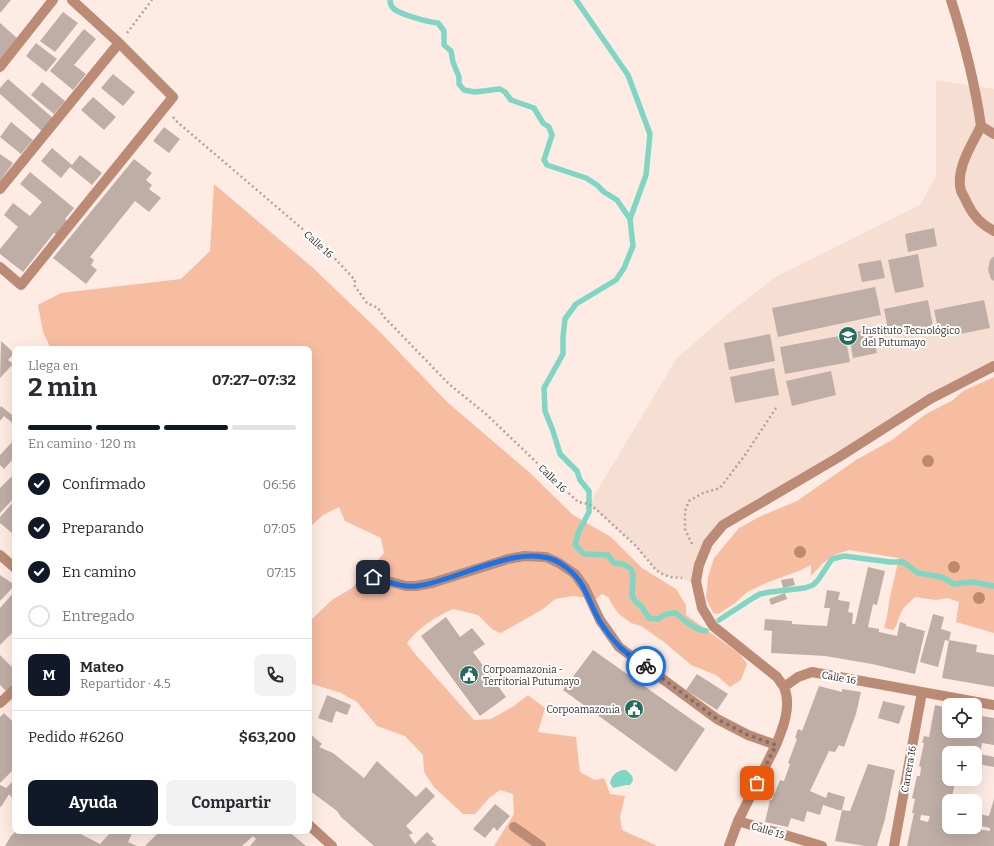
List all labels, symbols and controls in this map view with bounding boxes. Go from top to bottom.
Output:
street label: Calle 16 [301,229,335,261]
school or university icon: Instituto Tecnológico del Putumayo [837,325,859,347]
place label: Instituto Tecnológico del Putumayo [862,325,960,349]
text: Llega en [28,358,78,373]
text: 07:27–07:32 [212,371,296,389]
text: 2 min [28,372,97,403]
text: En camino · 120 m [28,436,136,451]
street label: Calle 16 [536,462,569,495]
icon: check [28,473,50,495]
text: Confirmado [62,475,146,493]
text: 06:56 [263,477,296,492]
icon: check [28,517,50,539]
text: Preparando [62,519,144,537]
text: 07:05 [263,521,296,536]
pin [356,560,390,594]
icon: check [28,561,50,583]
text: En camino [62,563,136,581]
text: 07:15 [266,565,296,580]
icon: home [362,566,384,588]
text: Entregado [62,607,135,625]
courier [626,646,666,686]
button: phone [254,654,296,696]
icon: bike [635,655,657,677]
text: Mateo [80,658,124,676]
public building icon: Corpoamazonia - Territorial Putumayo [458,664,480,686]
place label: Corpoamazonia - Territorial Putumayo [483,664,580,688]
text: M [42,666,56,684]
street label: Calle 16 [821,669,857,687]
text: Repartidor · 4.5 [80,676,171,691]
public building icon: Corpoamazonia [623,698,645,720]
map controls [942,698,982,834]
button: locate [942,698,982,738]
place label: Corpoamazonia [546,704,621,716]
text: Pedido #6260 [28,728,124,746]
text: $63,200 [239,728,296,746]
street label: Carrera 16 [899,745,919,793]
button: + [942,746,982,786]
pin [740,766,774,800]
icon: bag [746,772,768,794]
button: Ayuda [28,780,158,826]
button: Compartir [166,780,296,826]
button: − [942,794,982,834]
street label: Calle 15 [750,820,786,842]

